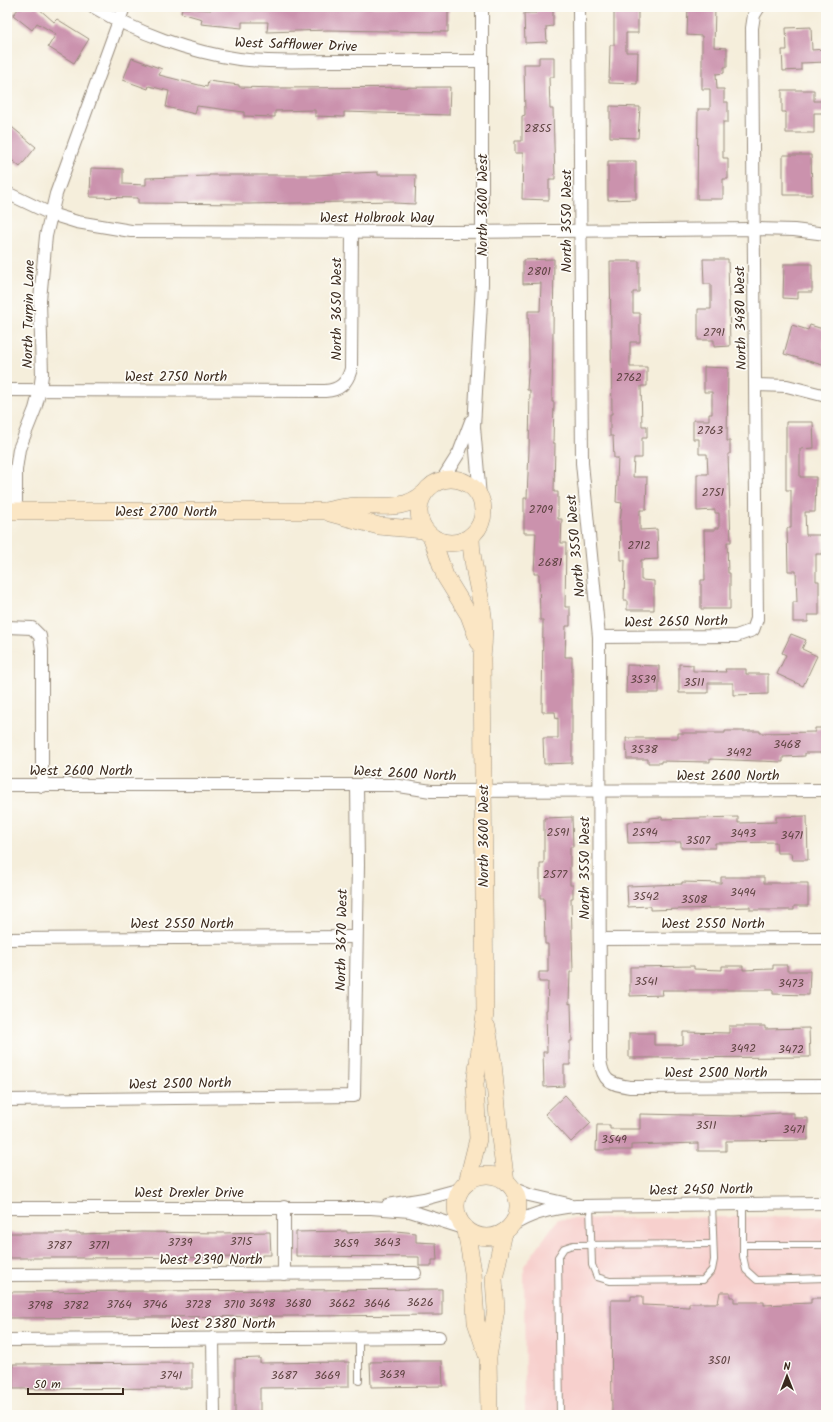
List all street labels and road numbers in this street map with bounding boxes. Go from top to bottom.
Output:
street label: West Safflower Drive [234,32,358,58]
street label: North 3600 West [472,153,494,257]
street label: North 3550 West [556,169,578,273]
street label: West Holbrook Way [320,207,435,229]
street label: North 3650 West [326,257,348,361]
street label: North Turpin Lane [17,259,41,369]
street label: North 3480 West [729,265,753,370]
street label: West 2750 North [125,366,227,388]
street label: North 3550 West [560,493,591,598]
street label: West 2700 North [115,501,217,523]
street label: West 2650 North [624,610,728,634]
street label: West 2600 North [29,760,133,782]
street label: West 2600 North [353,760,457,788]
street label: West 2600 North [676,765,780,787]
street label: North 3600 West [473,784,495,888]
street label: North 3550 West [574,816,596,920]
street label: North 3670 West [330,888,354,991]
street label: West 2550 North [130,913,234,935]
street label: West 2550 North [661,913,765,935]
street label: West 2500 North [665,1062,767,1084]
street label: West 2500 North [128,1072,232,1096]
street label: West 2450 North [649,1178,753,1202]
street label: West Drexler Drive [134,1182,244,1204]
street label: West 2390 North [159,1249,263,1271]
street label: West 2380 North [171,1313,275,1335]

